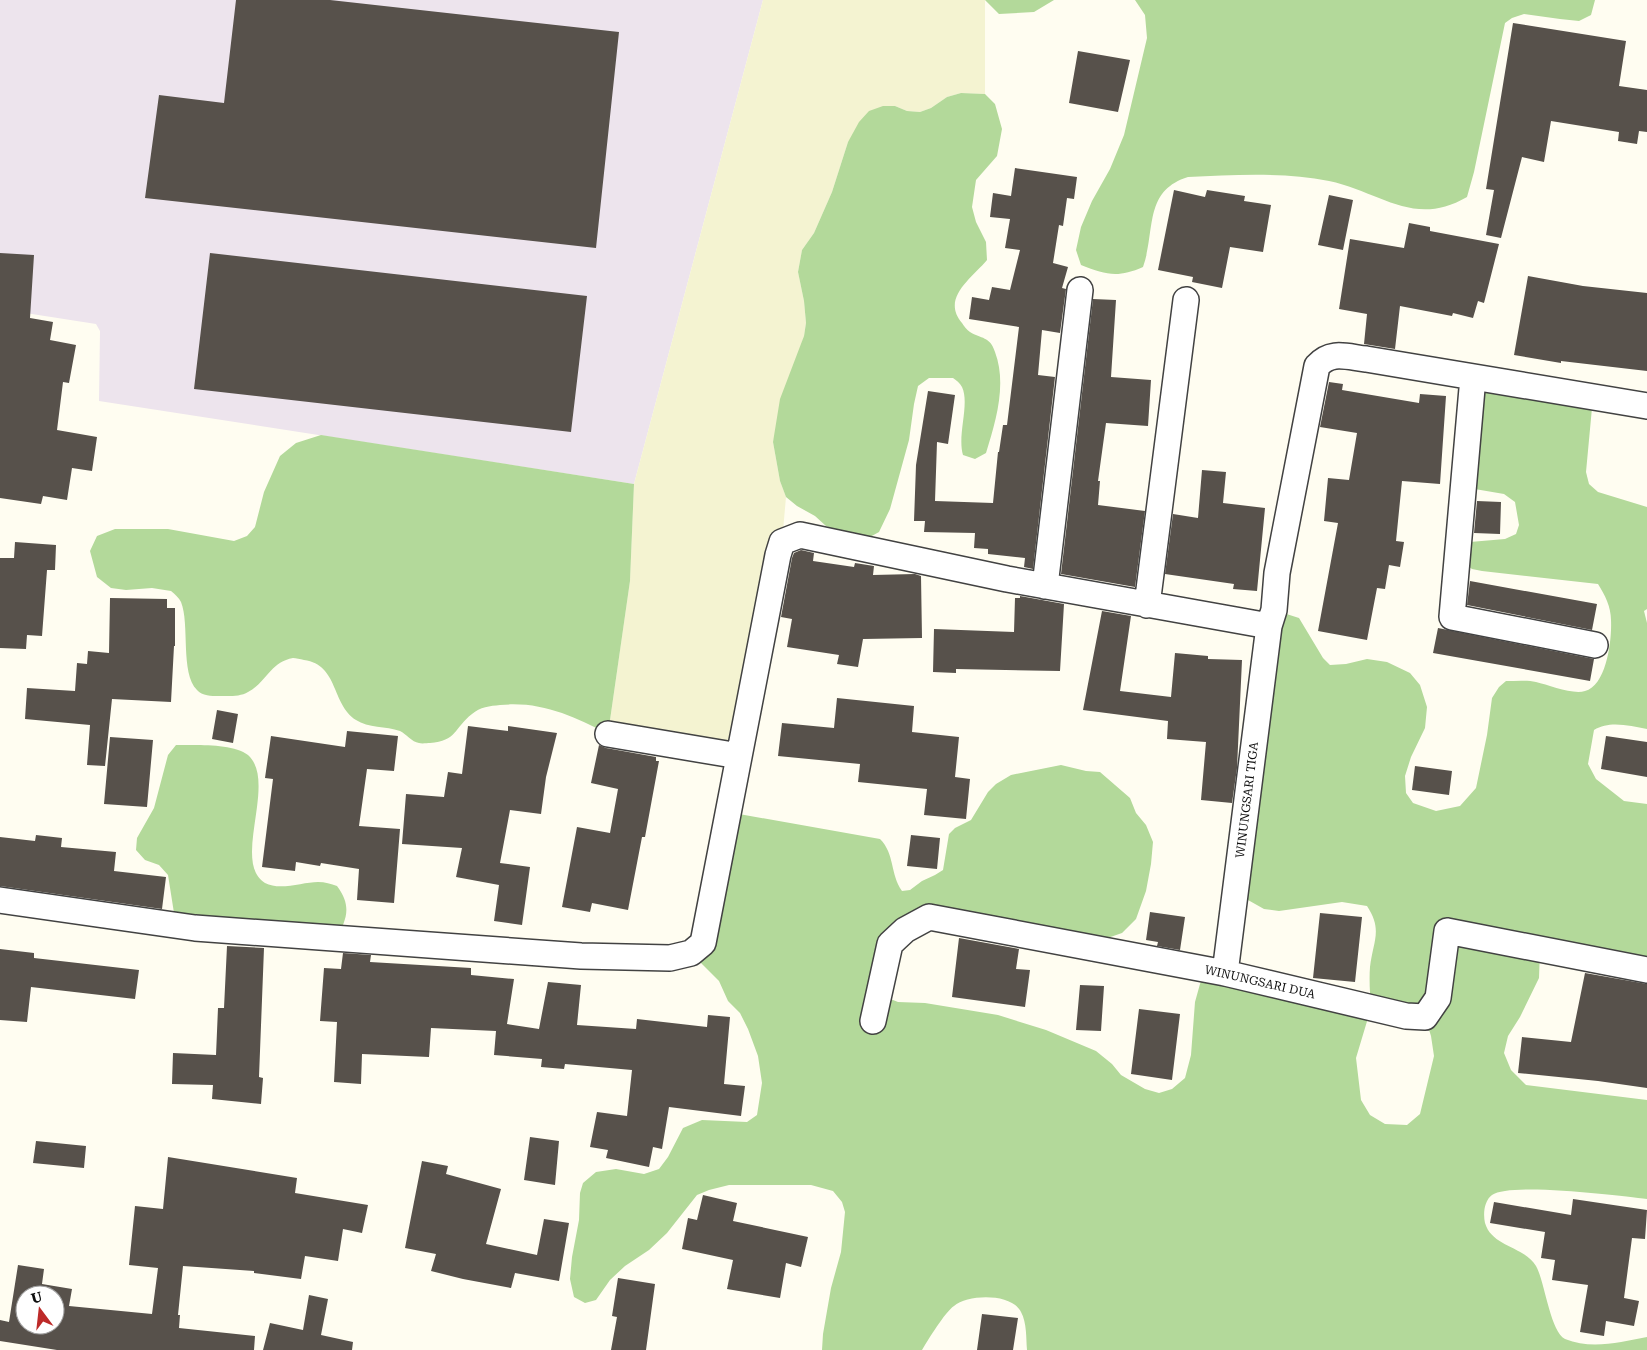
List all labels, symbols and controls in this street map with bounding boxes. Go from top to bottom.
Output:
street label: WINUNGSARI TIGA [1233,741,1261,859]
street label: WINUNGSARI DUA [1203,962,1317,1002]
north arrow [15,1285,65,1335]
text: U [29,1288,44,1307]

